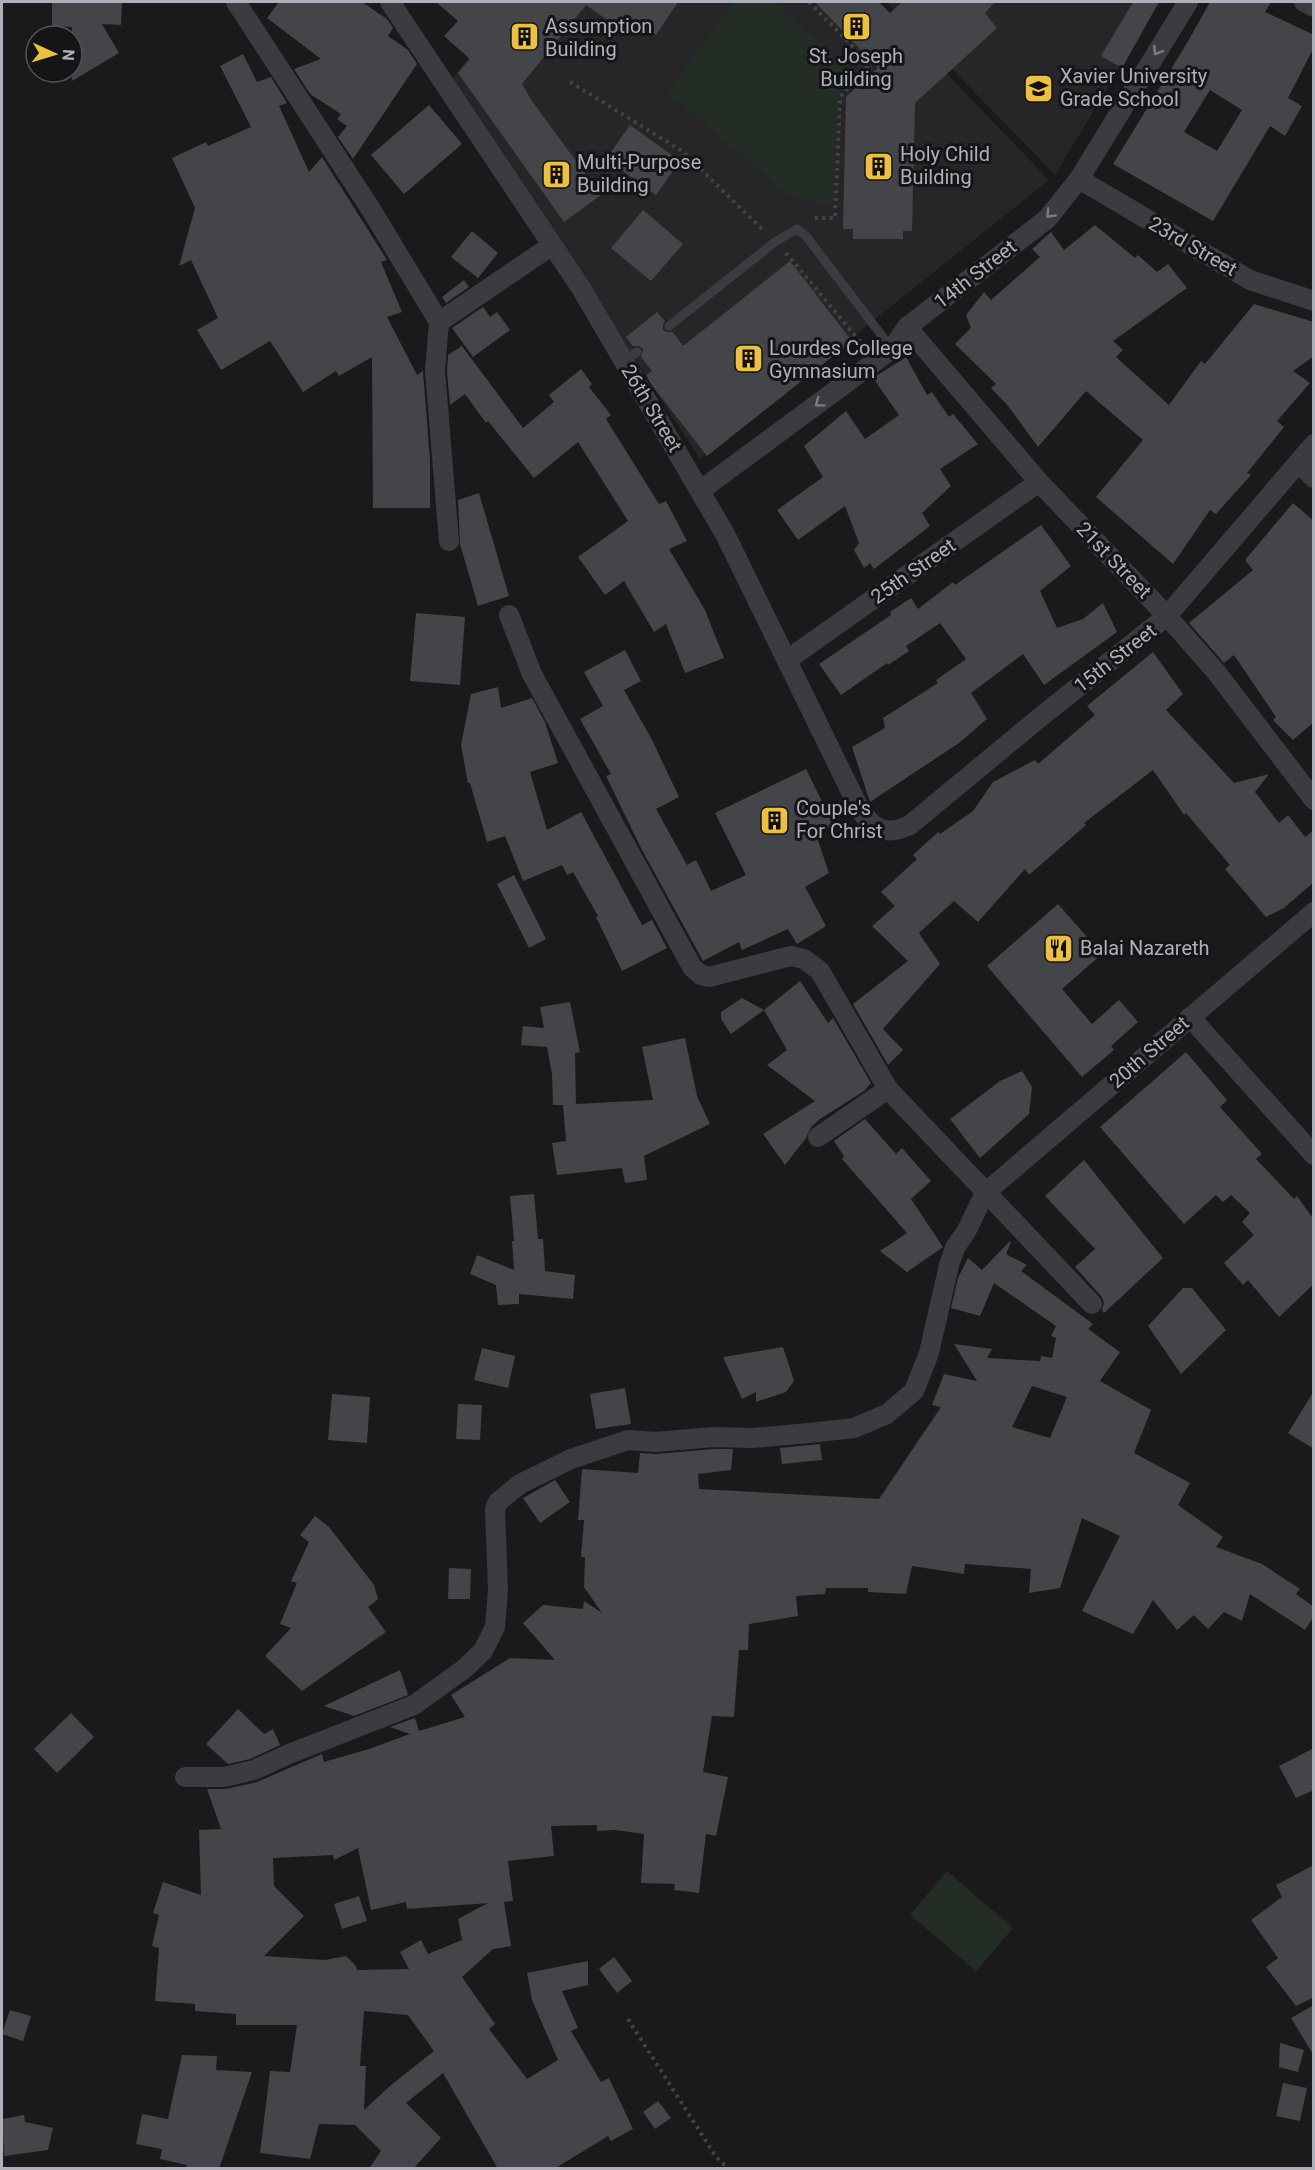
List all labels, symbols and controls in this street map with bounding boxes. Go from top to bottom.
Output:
building icon: St. Joseph Building [840,10,872,42]
place label: Assumption Building [545,14,652,61]
building icon: Assumption Building [508,21,540,53]
north arrow [24,24,84,84]
place label: St. Joseph Building [809,44,903,91]
one-way arrow [1153,44,1164,55]
text: N [59,49,78,61]
place label: Xavier University Grade School [1060,64,1208,111]
school or university icon: Xavier University Grade School [1023,72,1055,104]
place label: Holy Child Building [900,142,990,189]
place label: Multi-Purpose Building [577,150,701,197]
building icon: Holy Child Building [863,150,895,182]
building icon: Multi-Purpose Building [540,158,572,190]
one-way arrow [1046,207,1057,217]
street label: 23rd Street [1145,211,1241,281]
street label: 14th Street [929,234,1021,314]
place label: Lourdes College Gymnasium [769,336,913,383]
building icon: Lourdes College Gymnasium [732,343,764,375]
street label: 26th Street [617,360,687,456]
one-way arrow [814,396,825,407]
street label: 21st Street [1072,517,1156,603]
street label: 25th Street [866,533,960,609]
street label: 15th Street [1069,618,1161,698]
place label: Couple's For Christ [796,796,883,843]
building icon: Couple's For Christ [759,804,791,836]
restaurant icon: Balai Nazareth [1043,932,1075,964]
place label: Balai Nazareth [1080,936,1210,960]
street label: 20th Street [1104,1011,1194,1093]

